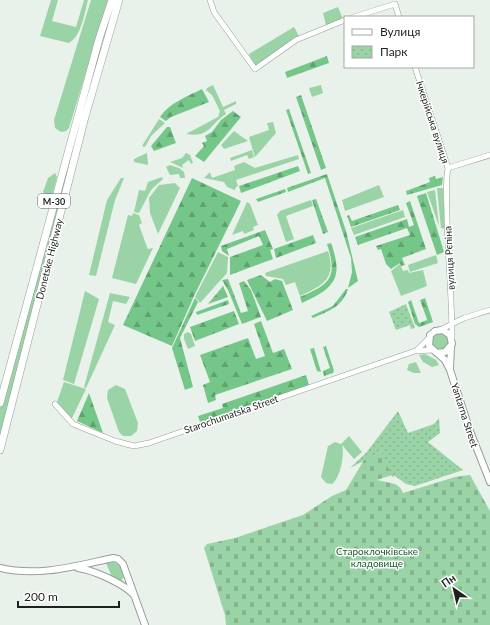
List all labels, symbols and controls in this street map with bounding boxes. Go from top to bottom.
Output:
legend [344,16,474,68]
text: Вулиця [380,24,420,39]
text: Парк [380,44,408,59]
street label: Ічкерійська вулиця [414,79,452,165]
road number: М-30 [38,194,70,208]
street label: Donetske Highway [33,216,65,301]
street label: вулиця Рєпіна [441,226,457,290]
street label: Yantarna Street [449,381,481,449]
street label: Starochumatska Street [182,392,280,436]
park label: Староклочківське кладовище [336,545,418,569]
north arrow [434,569,474,609]
text: Пн [439,571,458,590]
scale bar [18,583,119,609]
text: 200 m [24,589,58,604]

